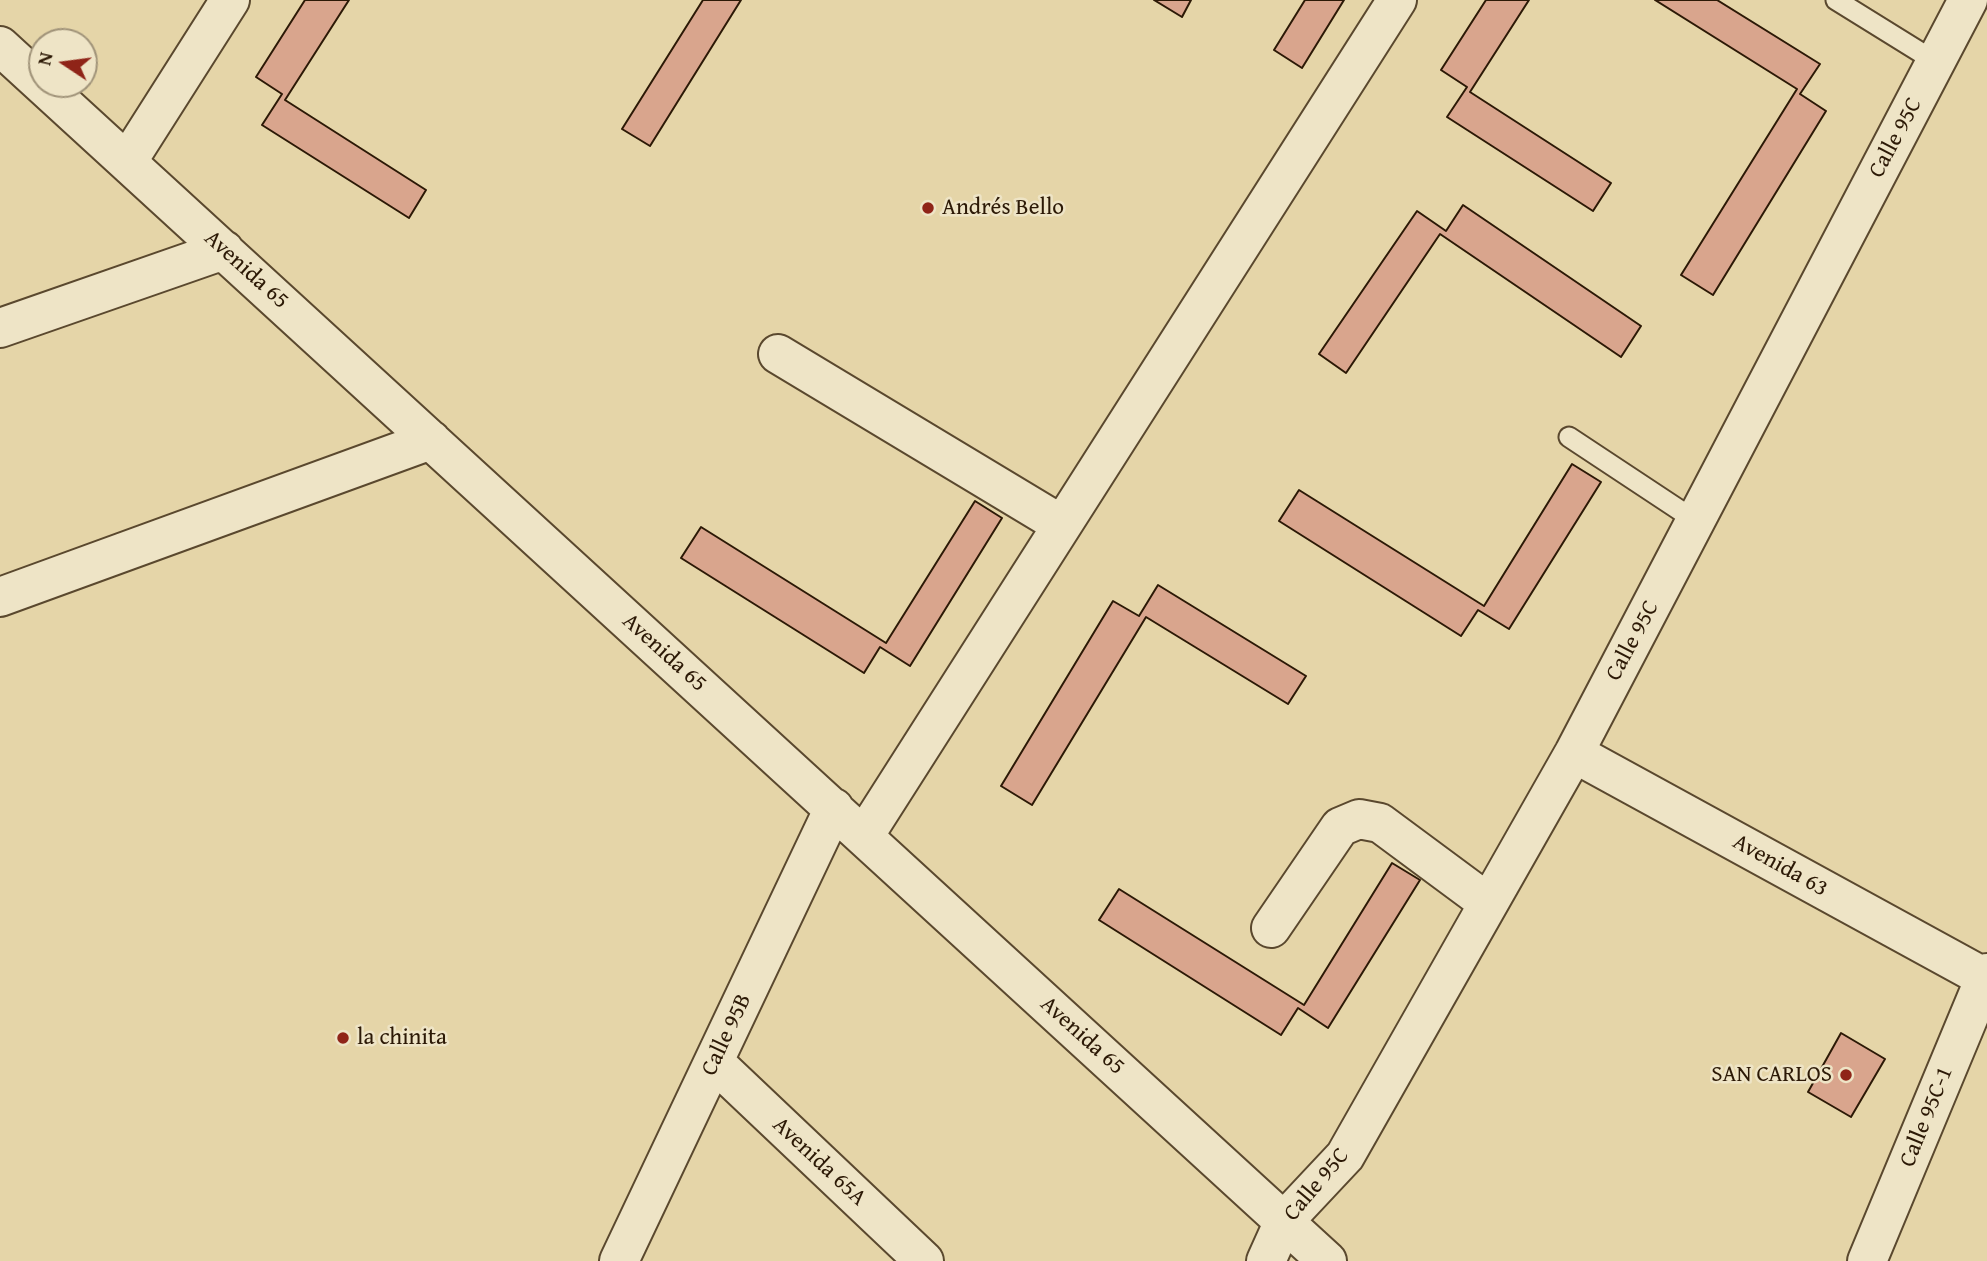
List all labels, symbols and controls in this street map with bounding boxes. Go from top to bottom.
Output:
north arrow [28,28,98,98]
text: N [29,49,60,68]
street label: Calle 95C [1863,93,1929,183]
place label: Andrés Bello [942,194,1064,222]
marker: Andrés Bello [920,200,936,216]
street label: Avenida 65 [198,225,294,315]
street label: Calle 95C [1600,596,1666,686]
street label: Avenida 65 [616,608,712,698]
street label: Avenida 63 [1728,829,1832,903]
street label: Calle 95B [696,990,758,1080]
street label: Avenida 65 [1034,991,1130,1081]
place label: la chinita [357,1024,447,1052]
marker: la chinita [335,1030,351,1046]
place label: SAN CARLOS [1711,1061,1832,1089]
street label: Calle 95C-1 [1894,1063,1960,1171]
marker: SAN CARLOS [1838,1067,1854,1083]
street label: Avenida 65A [766,1112,872,1212]
street label: Calle 95C [1279,1143,1355,1227]

